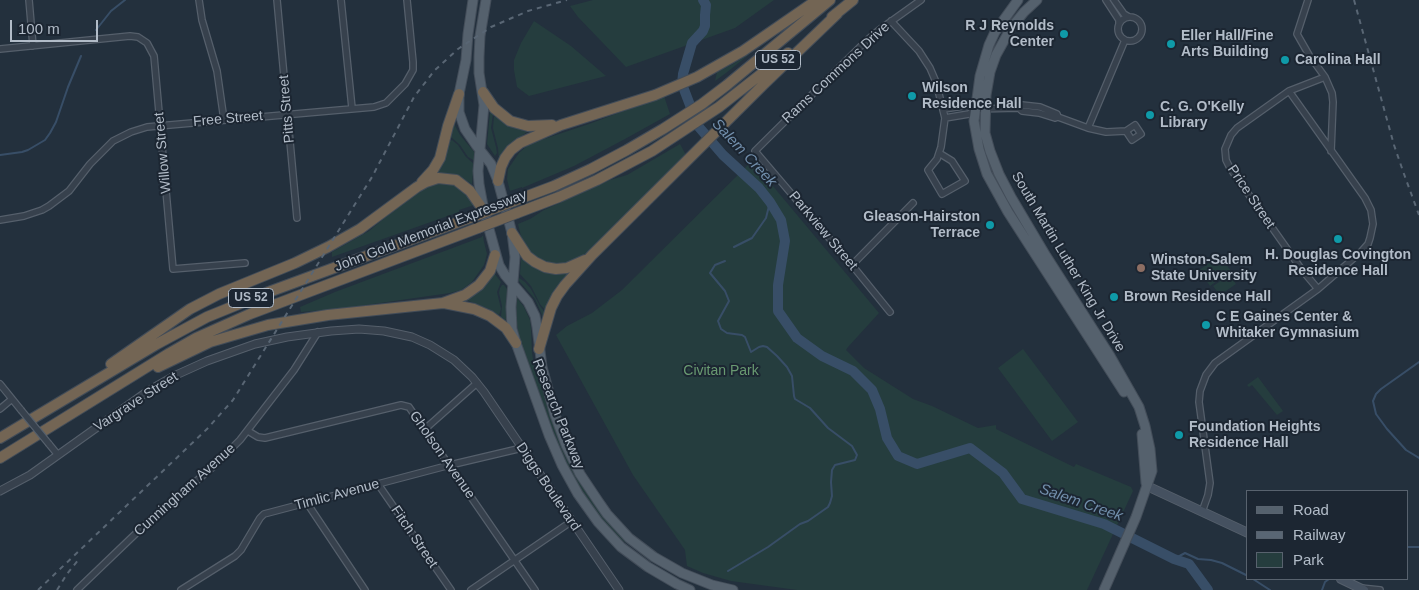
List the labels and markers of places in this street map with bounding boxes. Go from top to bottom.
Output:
place label: R J Reynolds Center [965,18,1054,50]
marker: R J Reynolds Center [1058,28,1070,40]
place label: Eller Hall/Fine Arts Building [1181,28,1274,60]
marker: Eller Hall/Fine Arts Building [1165,38,1177,50]
place label: Carolina Hall [1295,52,1381,68]
marker: Carolina Hall [1279,54,1291,66]
place label: Wilson Residence Hall [922,80,1022,112]
marker: Wilson Residence Hall [906,90,918,102]
place label: C. G. O'Kelly Library [1160,99,1244,132]
marker: C. G. O'Kelly Library [1144,109,1156,121]
place label: Gleason-Hairston Terrace [863,209,980,242]
marker: Gleason-Hairston Terrace [984,219,996,231]
marker: H. Douglas Covington Residence Hall [1332,233,1344,245]
place label: H. Douglas Covington Residence Hall [1265,247,1411,280]
place label: Winston-Salem State University [1151,252,1257,284]
marker: Winston-Salem State University [1135,262,1147,274]
place label: Brown Residence Hall [1124,289,1271,305]
marker: Brown Residence Hall [1108,291,1120,303]
place label: C E Gaines Center & Whitaker Gymnasium [1216,309,1359,342]
marker: C E Gaines Center & Whitaker Gymnasium [1200,319,1212,331]
place label: Foundation Heights Residence Hall [1189,419,1320,452]
marker: Foundation Heights Residence Hall [1173,429,1185,441]

